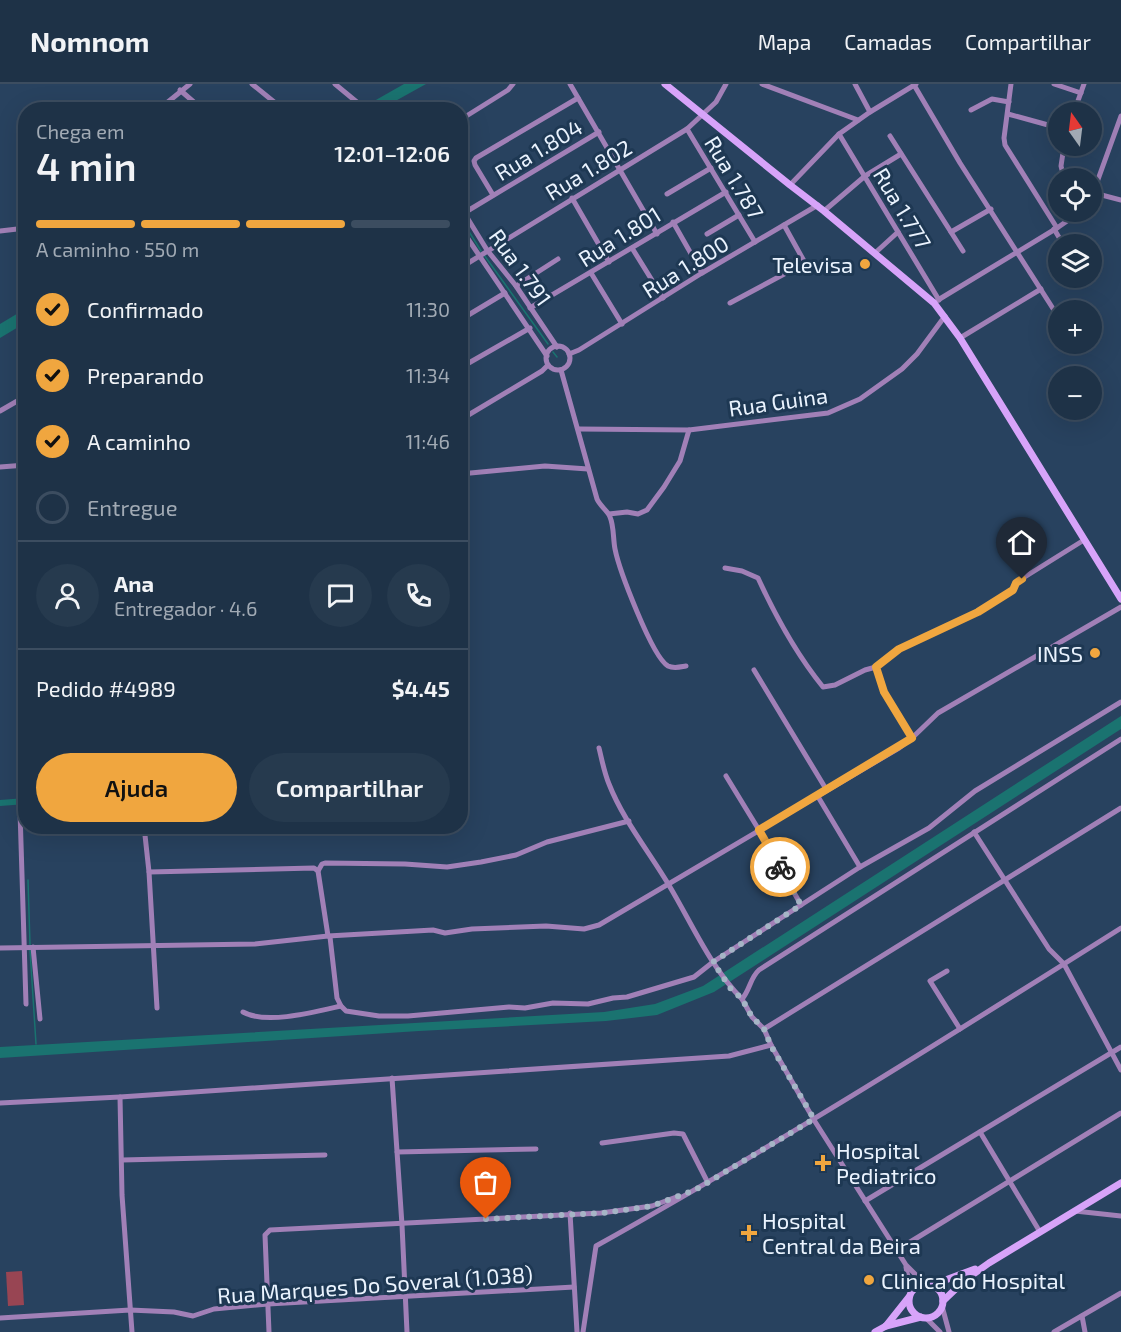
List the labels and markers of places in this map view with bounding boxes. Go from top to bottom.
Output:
place label: Televisa [772,251,853,277]
marker: Televisa [858,257,872,271]
pin [996,517,1047,579]
place label: INSS [1037,640,1083,666]
marker: INSS [1088,646,1102,660]
place label: Hospital Pediatrico [836,1137,937,1188]
marker: Hospital Pediatrico [814,1154,832,1172]
pin [460,1157,511,1219]
place label: Hospital Central da Beira [762,1207,921,1258]
marker: Hospital Central da Beira [740,1224,758,1242]
place label: Clinica do Hospital [881,1267,1066,1293]
marker: Clinica do Hospital [862,1273,876,1287]

